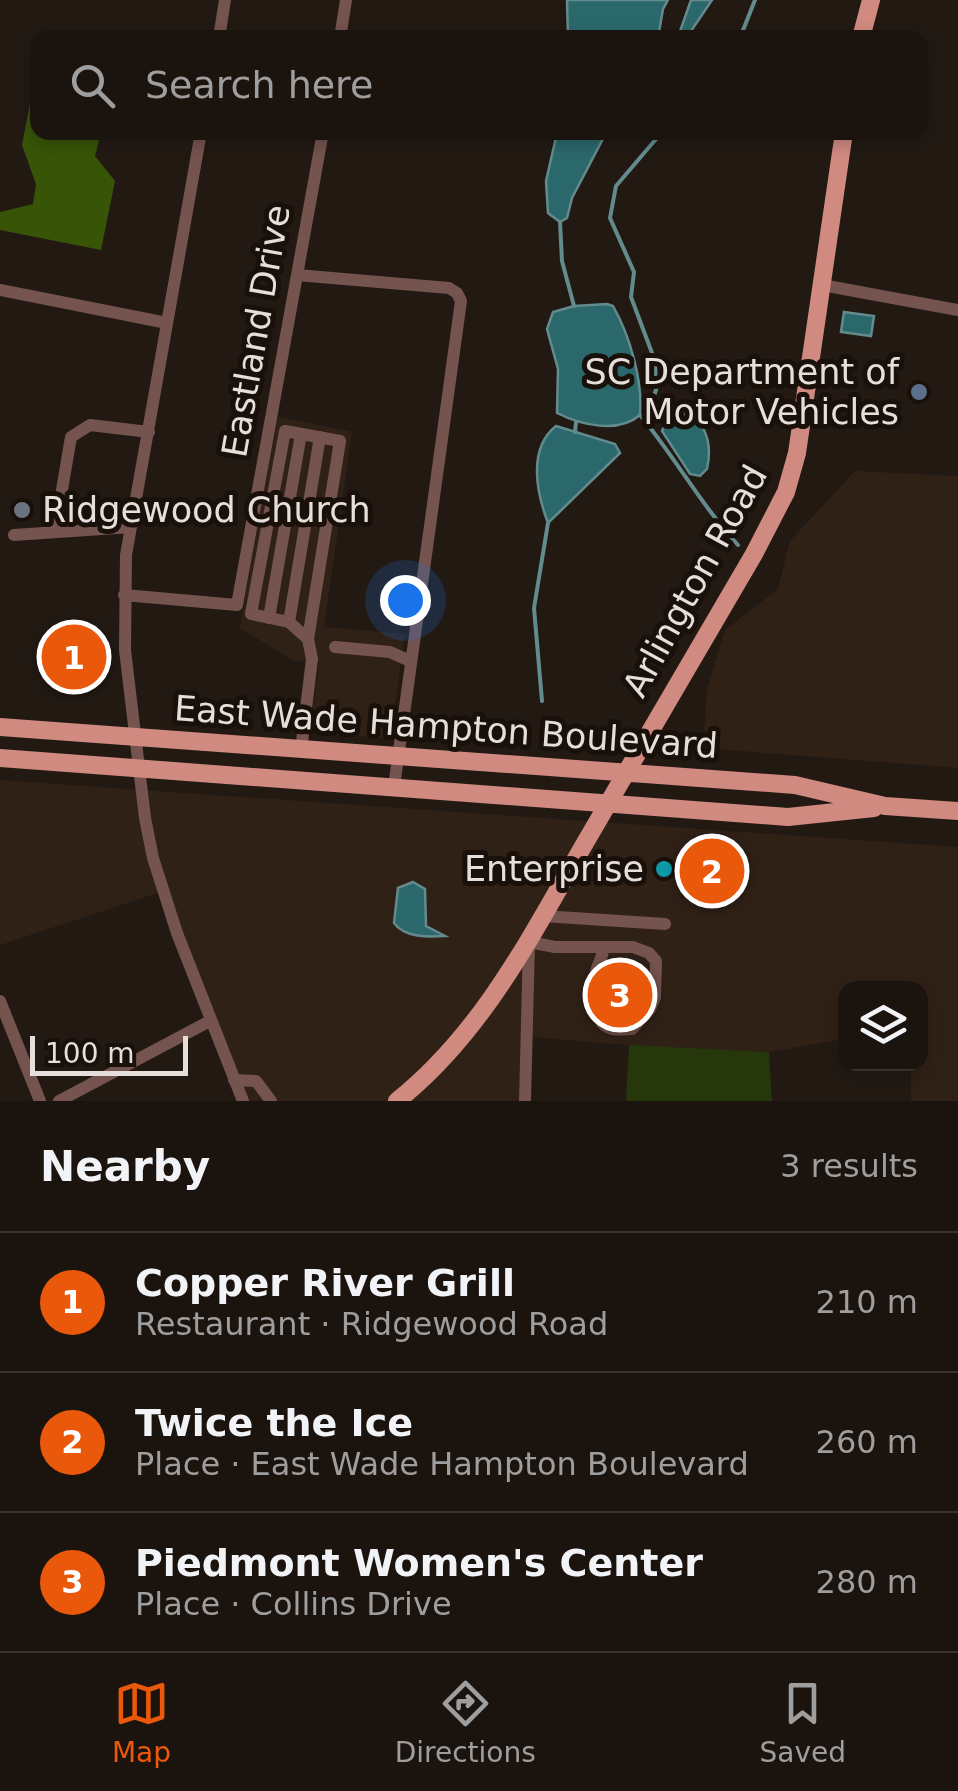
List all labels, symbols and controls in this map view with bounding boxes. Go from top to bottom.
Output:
search box [30,30,928,140]
icon: search [65,58,120,113]
text: Search here [145,63,373,107]
street label: Eastland Drive [214,202,298,460]
place label: SC Department of Motor Vehicles [585,352,900,432]
marker: SC Department of Motor Vehicles [908,381,930,403]
street label: Arlington Road [615,458,775,704]
place label: Ridgewood Church [42,490,371,530]
marker: Ridgewood Church [11,499,33,521]
your location [380,575,431,626]
pin: 1 [42,620,106,694]
street label: East Wade Hampton Boulevard [173,688,719,766]
pin: 2 [680,834,744,908]
place label: Enterprise [464,849,644,889]
marker: Enterprise [653,858,675,880]
pin: 3 [588,958,652,1032]
map controls [838,981,928,1071]
button: layers [838,981,928,1071]
scale bar [30,1031,188,1076]
text: 100 m [45,1037,135,1070]
text: Nearby [40,1142,210,1191]
text: 3 results [780,1147,918,1185]
text: Copper River Grill [135,1261,515,1305]
text: 1 [61,1283,84,1321]
text: 210 m [816,1283,918,1321]
text: Restaurant · Ridgewood Road [135,1305,608,1343]
text: Twice the Ice [135,1401,413,1445]
text: 2 [61,1423,84,1461]
text: 260 m [816,1423,918,1461]
text: Place · East Wade Hampton Boulevard [135,1445,749,1483]
text: Piedmont Women's Center [135,1541,703,1585]
text: 3 [61,1563,84,1601]
text: 280 m [816,1563,918,1601]
text: Place · Collins Drive [135,1585,452,1623]
tab: Map [112,1676,171,1769]
tab: Directions [395,1676,536,1769]
tab: Saved [760,1676,846,1769]

